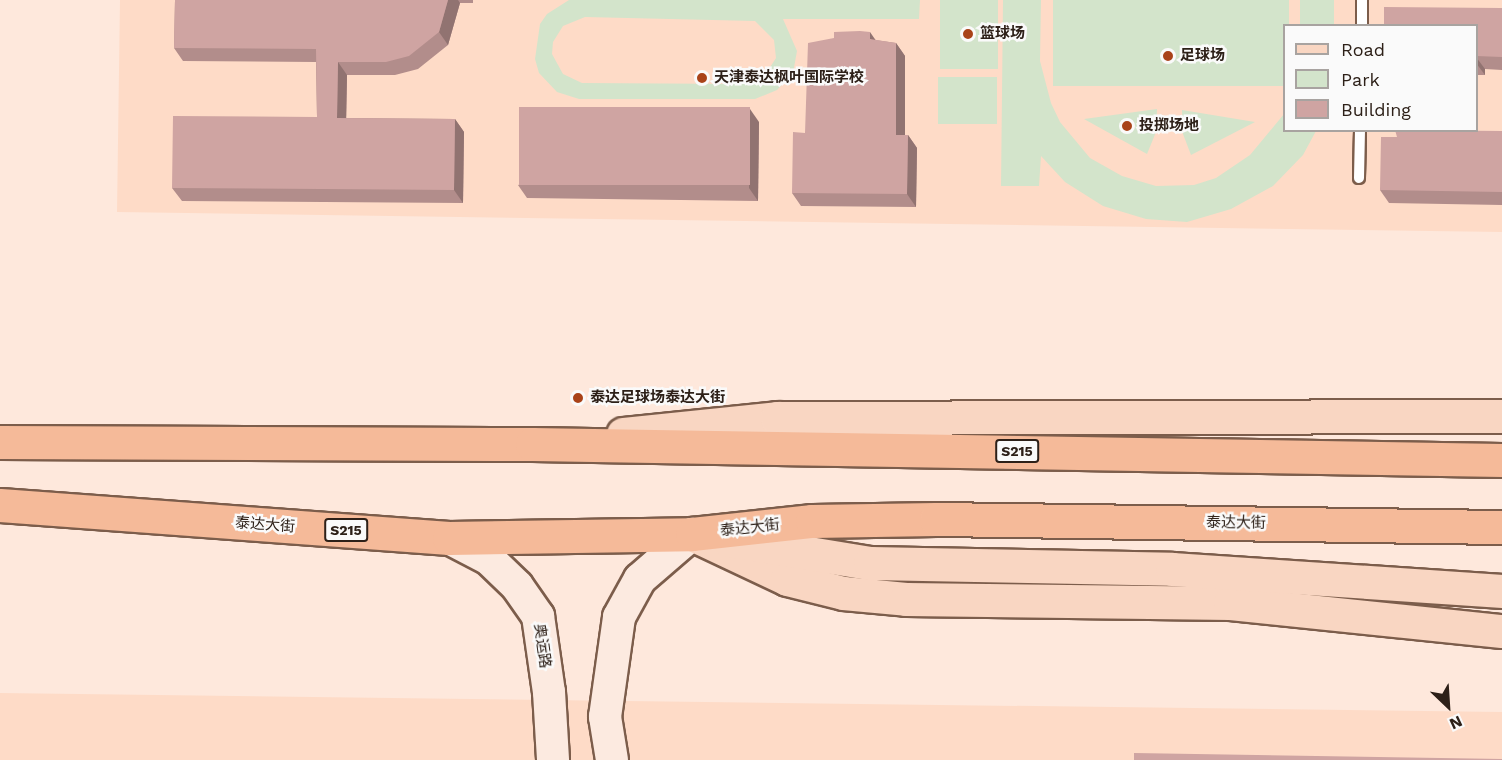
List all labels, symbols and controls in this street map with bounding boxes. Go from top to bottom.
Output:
legend [1283,24,1478,132]
place label: 篮球场 [980,25,1025,43]
marker: 篮球场 [961,27,975,41]
text: Road [1341,39,1385,60]
place label: 足球场 [1180,47,1225,65]
marker: 足球场 [1161,49,1175,63]
place label: 天津泰达枫叶国际学校 [714,69,864,87]
text: Park [1341,69,1380,90]
marker: 天津泰达枫叶国际学校 [695,71,709,85]
text: Building [1341,99,1411,120]
place label: 投掷场地 [1139,117,1199,135]
marker: 投掷场地 [1120,119,1134,133]
place label: 泰达足球场泰达大街 [590,389,725,407]
marker: 泰达足球场泰达大街 [571,391,585,405]
road number: S215 [994,440,1040,462]
street label: 泰达大街 [1206,513,1266,533]
street label: 泰达大街 [234,514,296,536]
street label: 泰达大街 [719,516,781,540]
road number: S215 [324,519,368,541]
street label: 奥运路 [530,622,554,670]
north arrow [1418,676,1478,736]
text: N [1446,712,1465,734]

